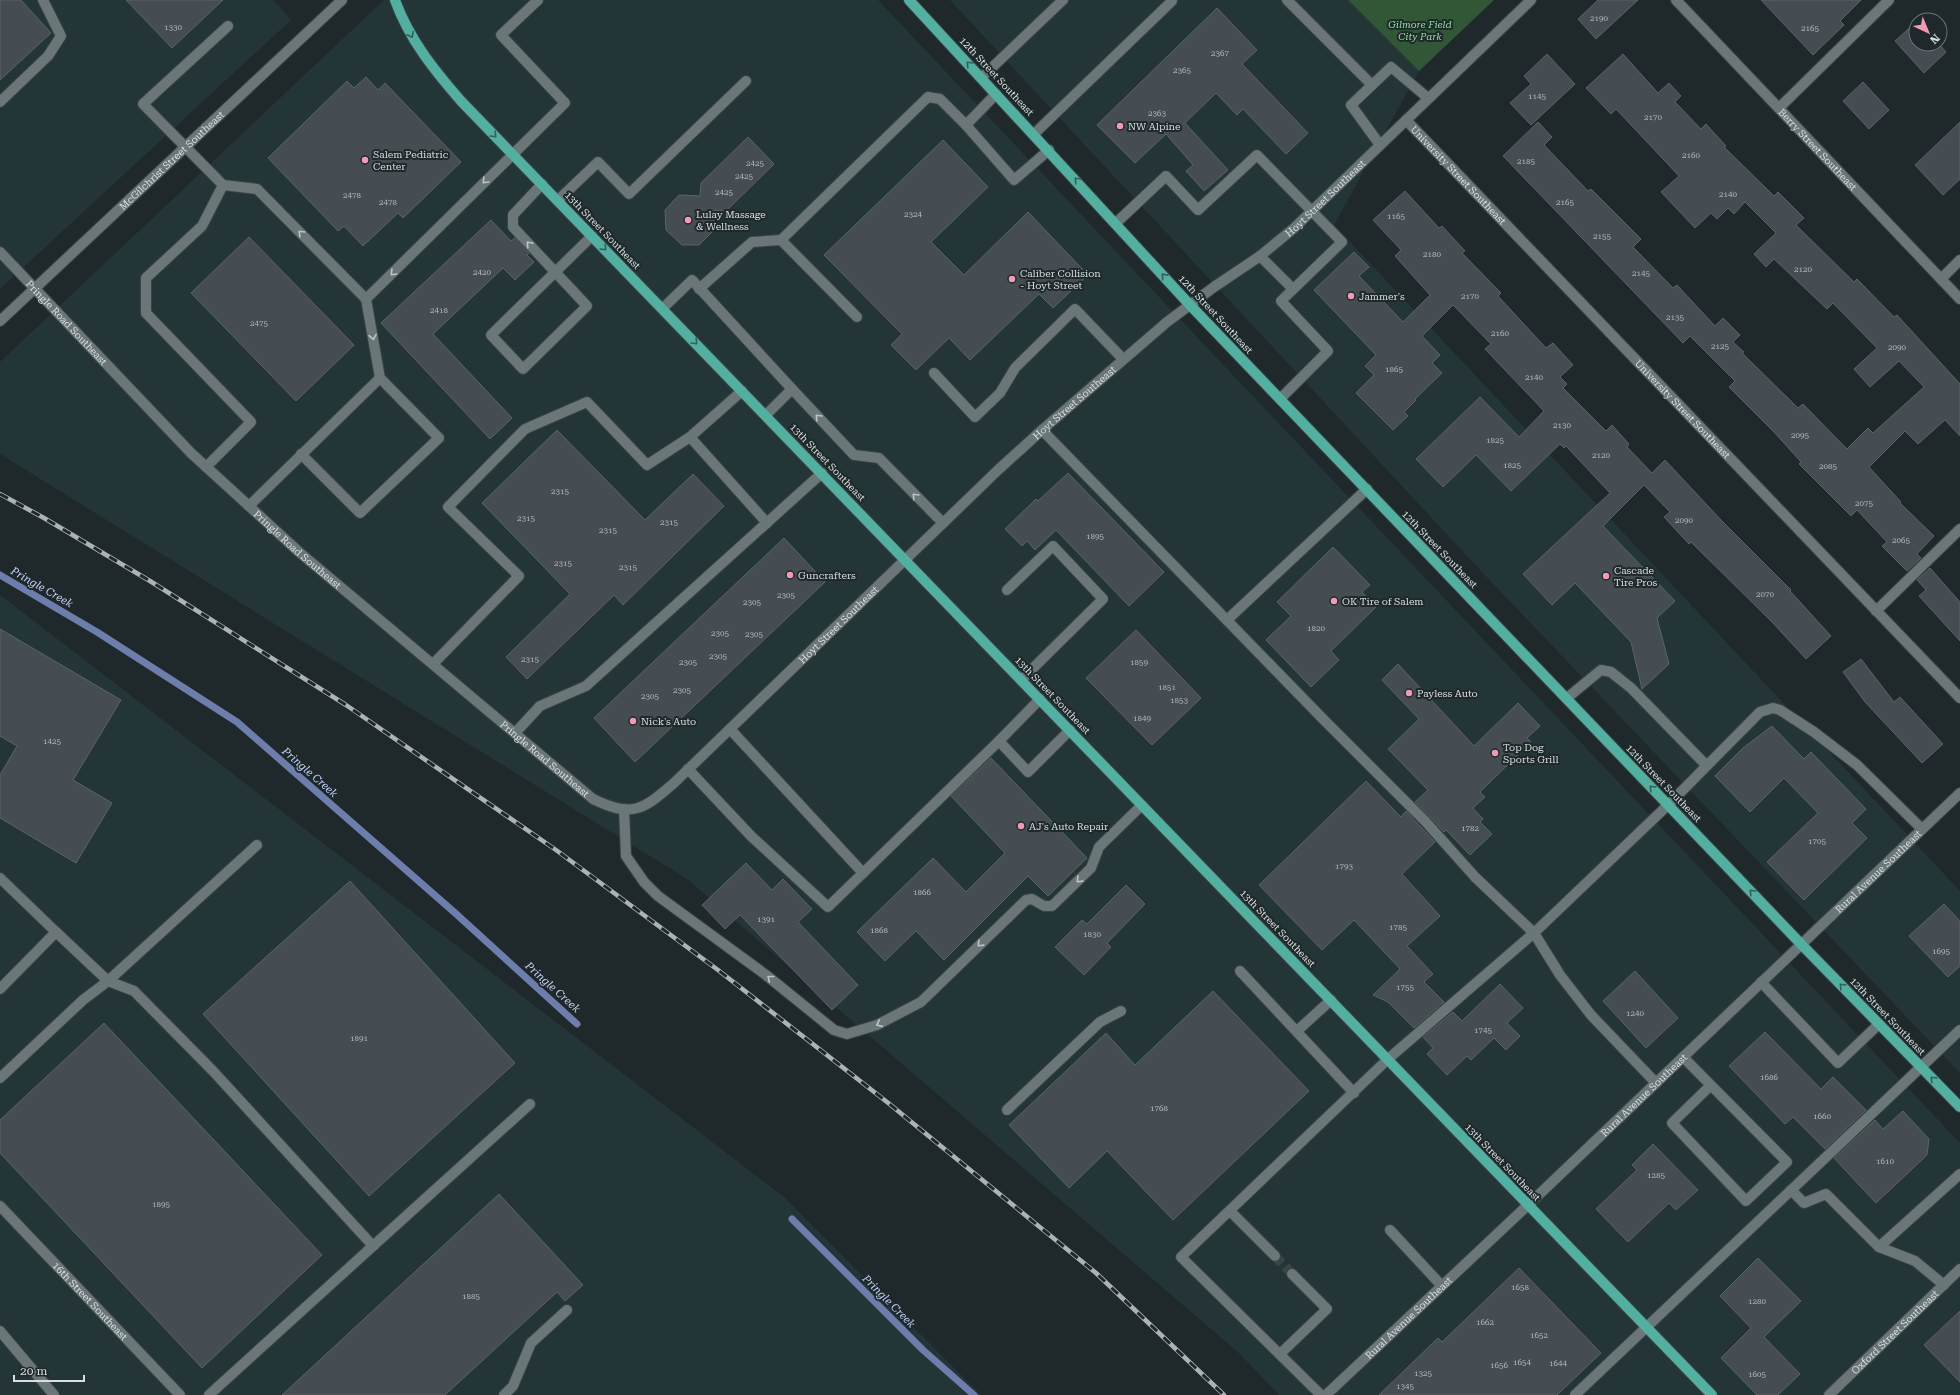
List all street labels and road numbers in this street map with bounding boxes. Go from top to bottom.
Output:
street label: 12th Street Southeast [957,35,1036,118]
street label: Berry Street Southeast [1776,106,1859,193]
street label: McGilchrist Street Southeast [117,109,226,212]
street label: University Street Southeast [1408,124,1508,227]
street label: Hoyt Street Southeast [1283,158,1368,239]
street label: 13th Street Southeast [563,189,643,272]
street label: 12th Street Southeast [1176,273,1255,356]
street label: Pringle Road Southeast [24,278,109,367]
street label: University Street Southeast [1633,357,1732,461]
street label: Hoyt Street Southeast [1031,364,1118,442]
street label: 13th Street Southeast [788,421,868,504]
street label: Pringle Road Southeast [251,508,343,591]
street label: 12th Street Southeast [1400,508,1480,591]
street label: Hoyt Street Southeast [797,584,881,666]
street label: 13th Street Southeast [1013,654,1093,737]
street label: Pringle Road Southeast [498,719,591,800]
street label: 12th Street Southeast [1624,742,1704,825]
street label: Rural Avenue Southeast [1833,828,1924,915]
street label: 13th Street Southeast [1238,887,1318,970]
street label: 12th Street Southeast [1848,975,1928,1058]
street label: Rural Avenue Southeast [1599,1051,1689,1139]
street label: 13th Street Southeast [1463,1121,1543,1204]
street label: 16th Street Southeast [50,1260,130,1343]
street label: Rural Avenue Southeast [1363,1274,1454,1361]
street label: Oxford Street Southeast [1849,1288,1941,1377]

